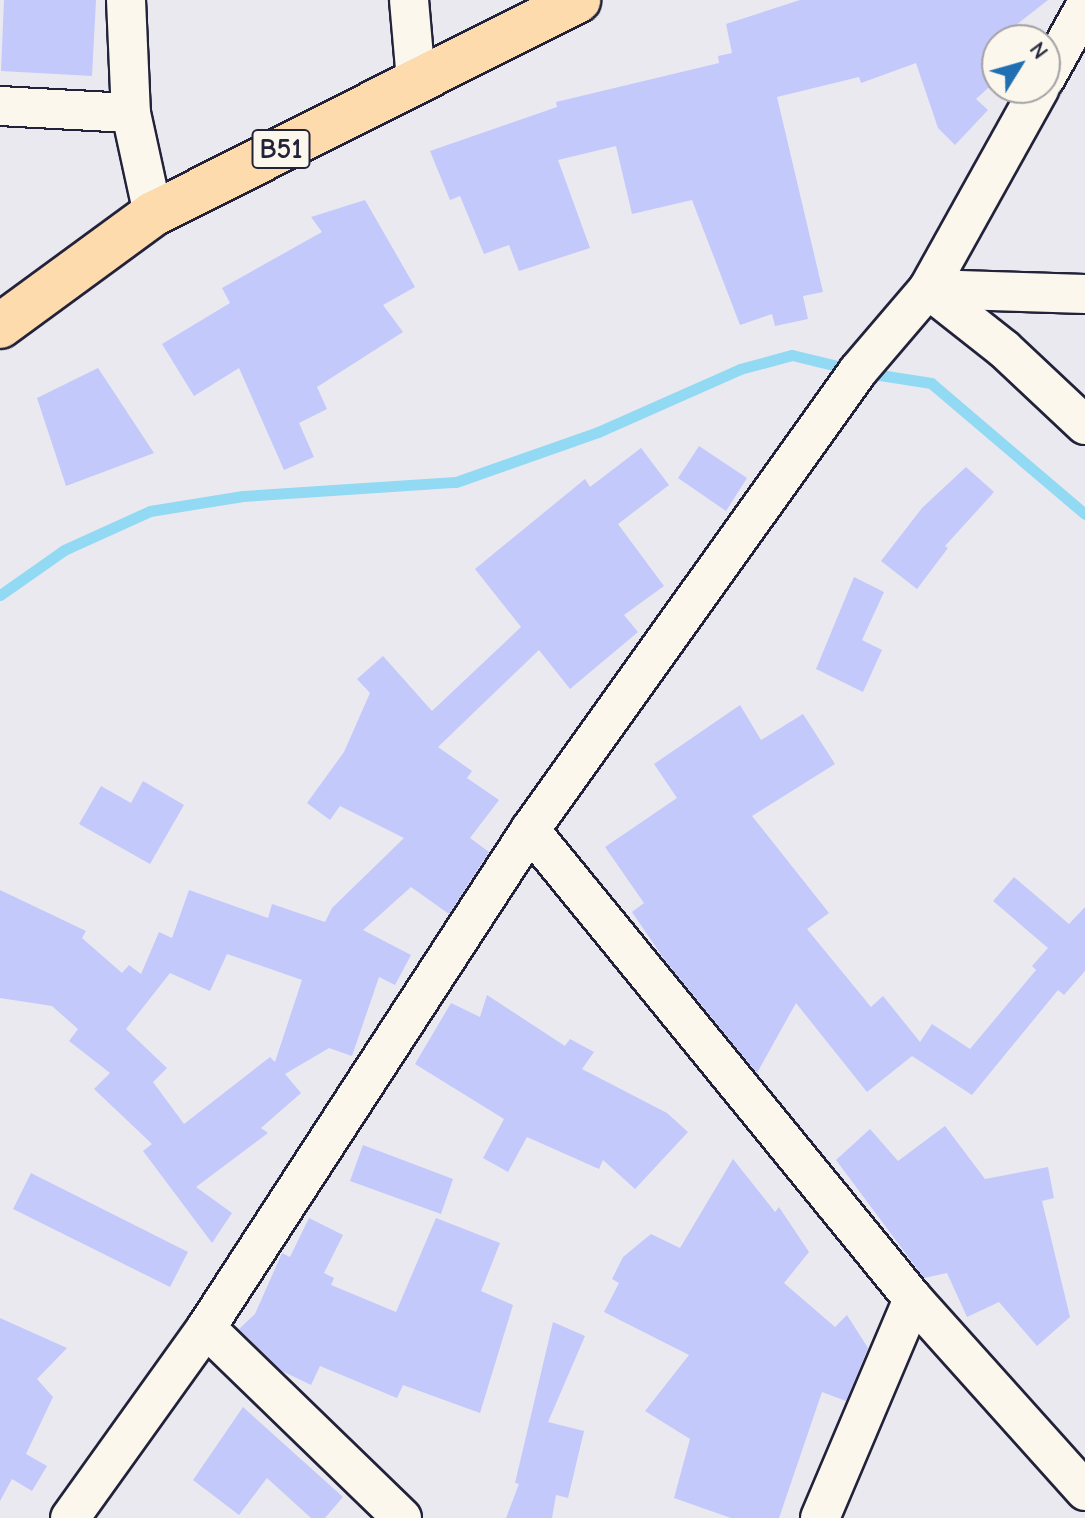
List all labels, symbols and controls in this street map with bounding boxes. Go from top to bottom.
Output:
north arrow [981,24,1061,104]
text: N [1024,37,1053,64]
road number: B51 [251,125,311,173]

